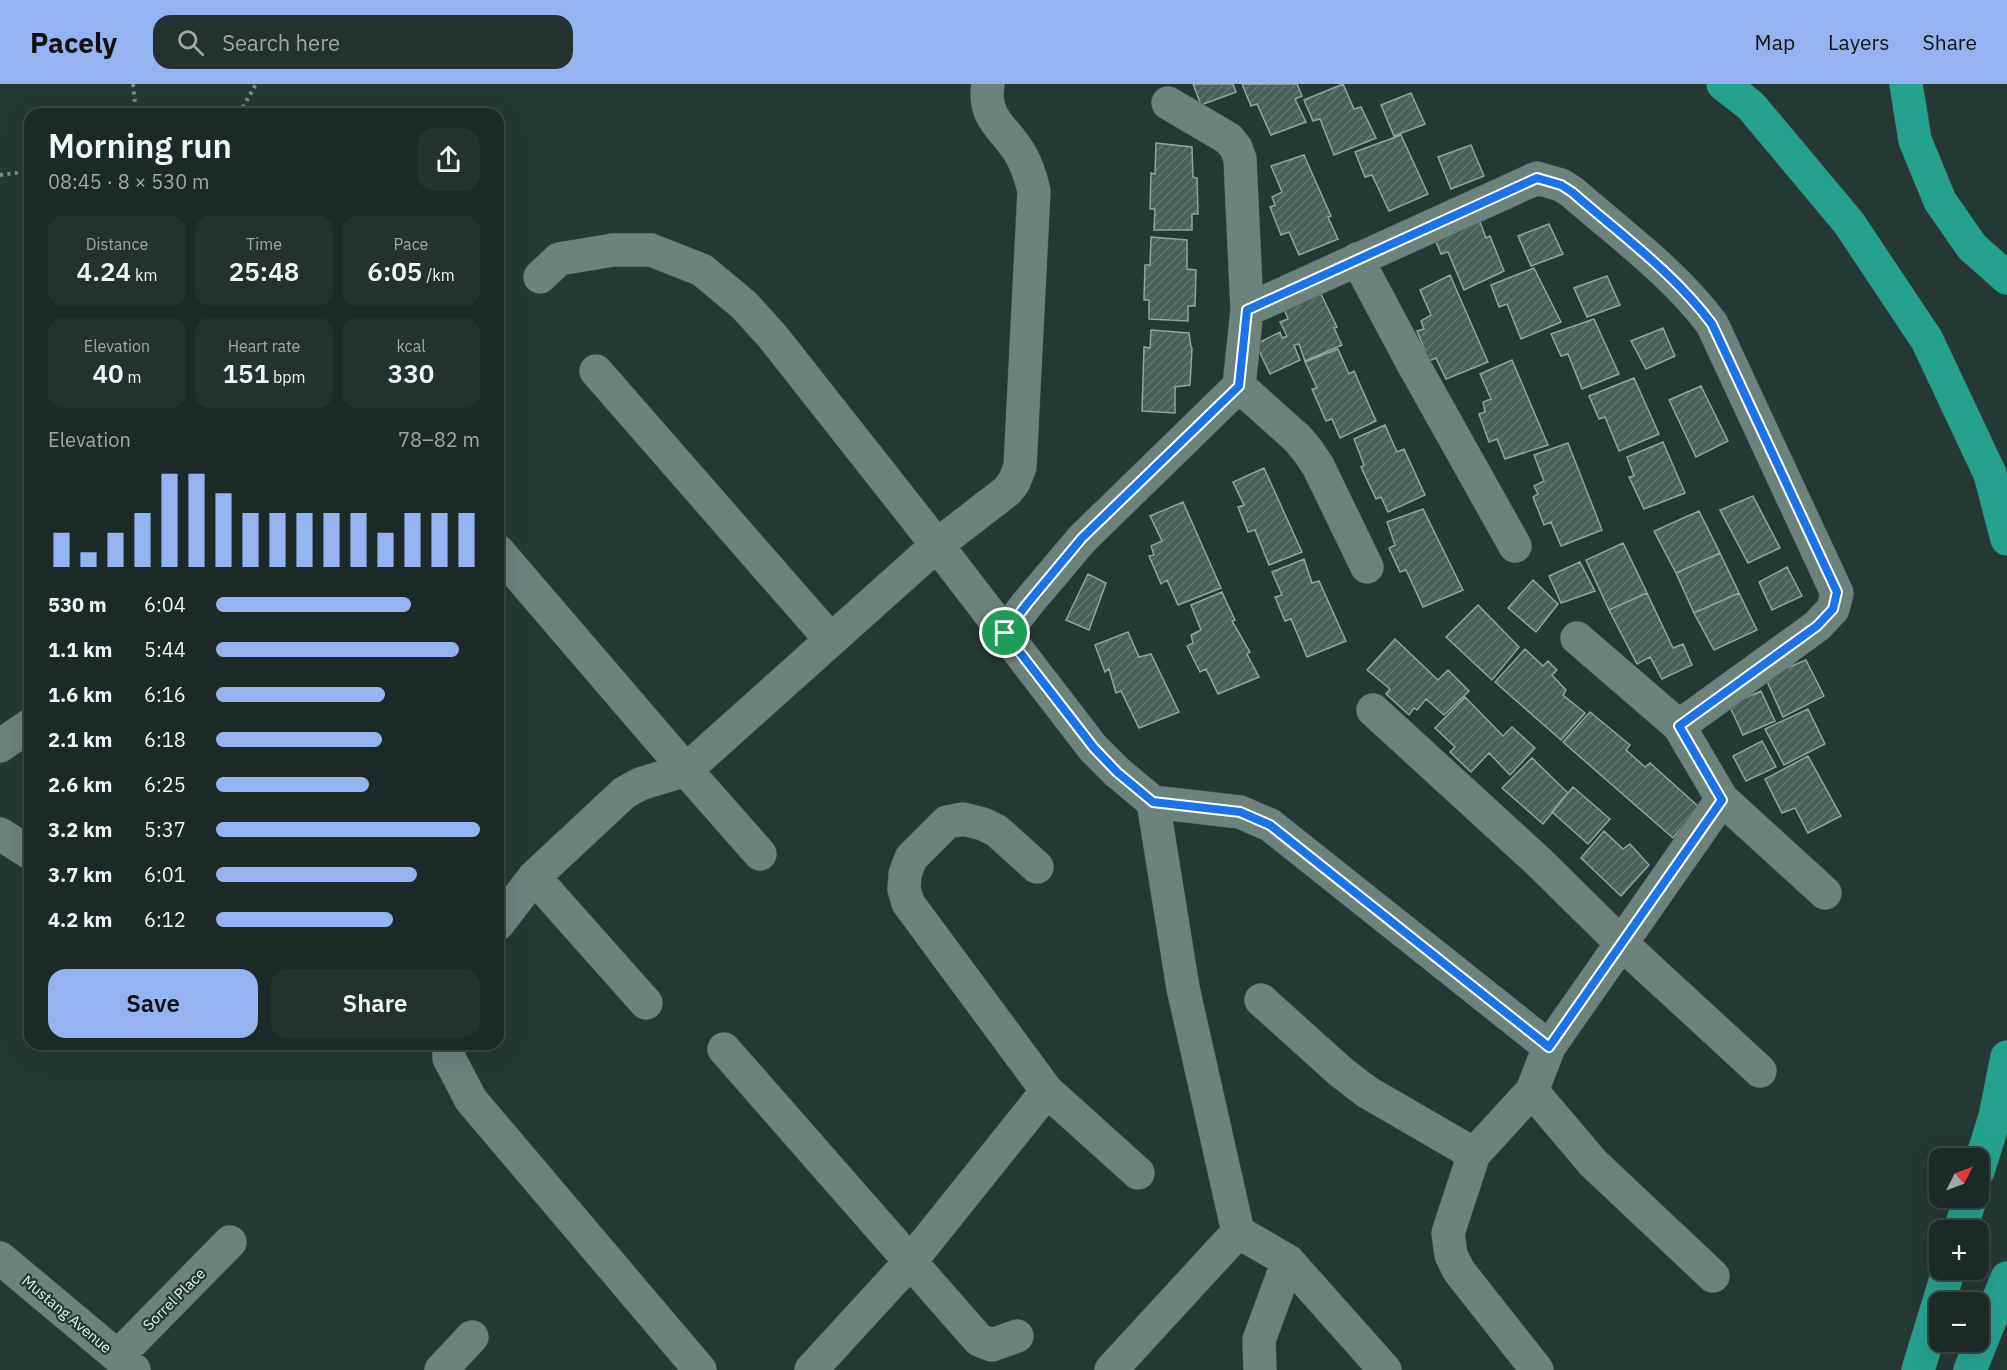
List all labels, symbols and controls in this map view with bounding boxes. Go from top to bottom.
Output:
search box [153,15,573,69]
text: Pacely [30,24,117,61]
icon: search [174,26,207,59]
text: Search here [222,28,340,57]
text: Map [1755,28,1795,56]
text: Layers [1828,28,1890,56]
text: Share [1923,28,1977,56]
text: Morning run [48,124,232,167]
button: share [417,128,480,191]
text: 08:45 · 8 × 530 m [48,168,209,195]
text: Distance [86,234,148,254]
text: Time [246,234,282,254]
text: Pace [394,234,428,254]
text: 4.24 [77,254,131,288]
text: 25:48 [229,254,299,288]
text: 6:05 [367,254,422,288]
text: km [131,265,157,285]
text: /km [422,265,455,285]
text: Elevation [84,336,150,356]
text: Heart rate [228,336,300,356]
text: kcal [396,336,426,356]
text: 40 [93,356,124,390]
text: 151 [222,356,269,390]
text: 330 [388,356,434,390]
text: m [124,367,141,387]
text: bpm [269,367,306,387]
text: Elevation [48,426,131,453]
text: 78–82 m [398,426,480,453]
text: 530 m [48,591,107,618]
text: 6:04 [144,591,186,618]
pin [979,607,1030,658]
icon: arrive [988,616,1021,649]
text: 1.1 km [48,636,112,663]
text: 5:44 [144,636,186,663]
text: 1.6 km [48,681,112,708]
text: 6:16 [144,681,186,708]
text: 2.1 km [48,726,112,753]
text: 6:18 [144,726,186,753]
text: 2.6 km [48,771,112,798]
text: 6:25 [144,771,186,798]
text: 3.2 km [48,816,112,843]
text: 5:37 [144,816,186,843]
text: 3.7 km [48,861,112,888]
text: 6:01 [144,861,186,888]
text: 4.2 km [48,906,112,933]
text: 6:12 [144,906,186,933]
button: Save [48,969,258,1038]
button: Share [270,969,480,1038]
north arrow [1929,1148,1989,1208]
map controls [1929,1148,1989,1352]
button: + [1929,1220,1989,1280]
street label: Sorrel Place [139,1264,209,1334]
street label: Mustang Avenue [18,1271,116,1357]
button: − [1929,1292,1989,1352]

